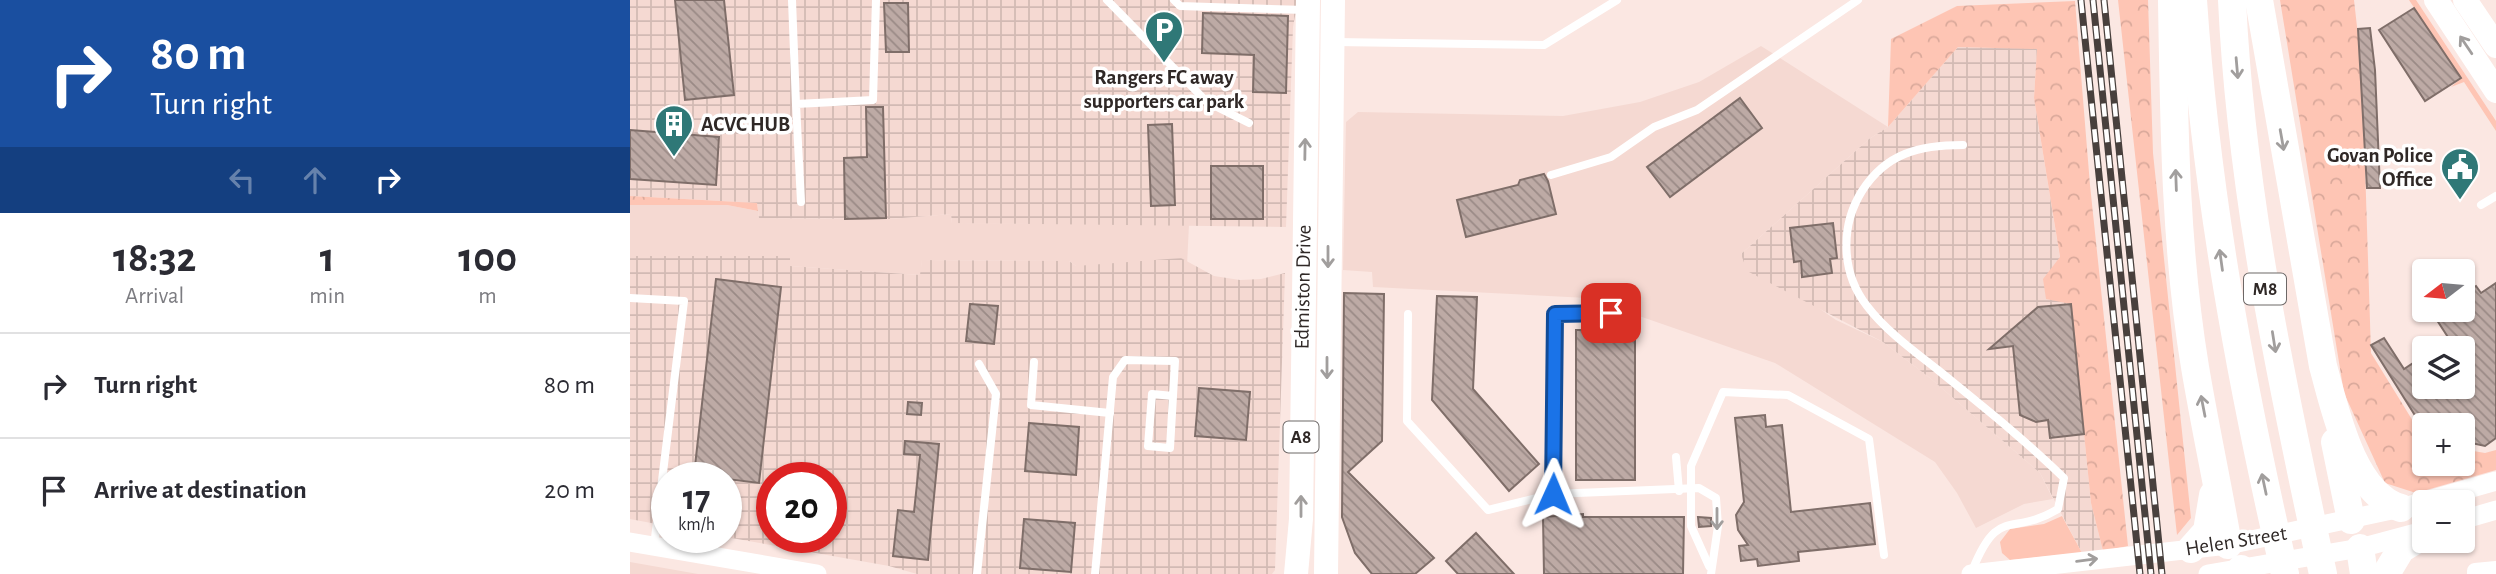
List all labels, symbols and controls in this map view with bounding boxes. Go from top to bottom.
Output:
parking icon: Rangers FC away supporters car park [1143,9,1185,64]
icon: right [35,28,126,119]
text: 80 m [150,30,247,79]
one-way arrow [2459,36,2473,56]
one-way arrow [2231,56,2244,79]
place label: Rangers FC away supporters car park [1084,67,1245,112]
text: Turn right [150,88,272,120]
building icon: ACVC HUB [653,103,695,158]
place label: ACVC HUB [701,114,790,135]
one-way arrow [2275,128,2289,151]
one-way arrow [1298,137,1312,160]
place label: Govan Police Office [2327,145,2433,190]
public building icon: Govan Police Office [2439,146,2481,201]
icon: left [223,161,261,199]
icon: ahead [296,161,334,199]
icon: right [369,161,407,199]
one-way arrow [2169,169,2182,192]
street label: Edmiston Drive [1291,225,1315,349]
text: 18:32 [113,237,196,279]
text: 1 [320,237,335,279]
text: 100 [458,237,517,279]
one-way arrow [1321,245,1335,268]
one-way arrow [2215,249,2228,272]
north arrow [2412,259,2474,322]
map controls [2412,259,2475,553]
road number: M8 [2244,274,2286,304]
pin [1581,283,1641,343]
text: Arrival [125,285,184,308]
text: min [309,285,345,308]
text: m [478,285,497,308]
icon: arrive [1592,294,1630,332]
one-way arrow [2268,330,2281,353]
button: layers [2412,336,2475,399]
one-way arrow [1320,356,1334,379]
icon: right [35,367,73,405]
text: Turn right [94,372,197,398]
text: 80 m [544,372,595,398]
one-way arrow [2195,395,2209,418]
button: + [2412,413,2475,476]
road number: A8 [1284,422,1318,452]
position arrow [1516,457,1590,531]
speed limit sign: 20 [756,462,847,553]
icon: arrive [35,472,73,510]
one-way arrow [2257,473,2271,496]
text: Arrive at destination [94,477,307,503]
text: 20 m [544,477,595,503]
text: 17 [683,481,710,516]
button: − [2412,490,2475,553]
one-way arrow [1294,495,1308,518]
one-way arrow [1710,508,1724,531]
text: km/h [678,516,715,534]
street label: Helen Street [2184,523,2288,559]
one-way arrow [2076,554,2098,567]

